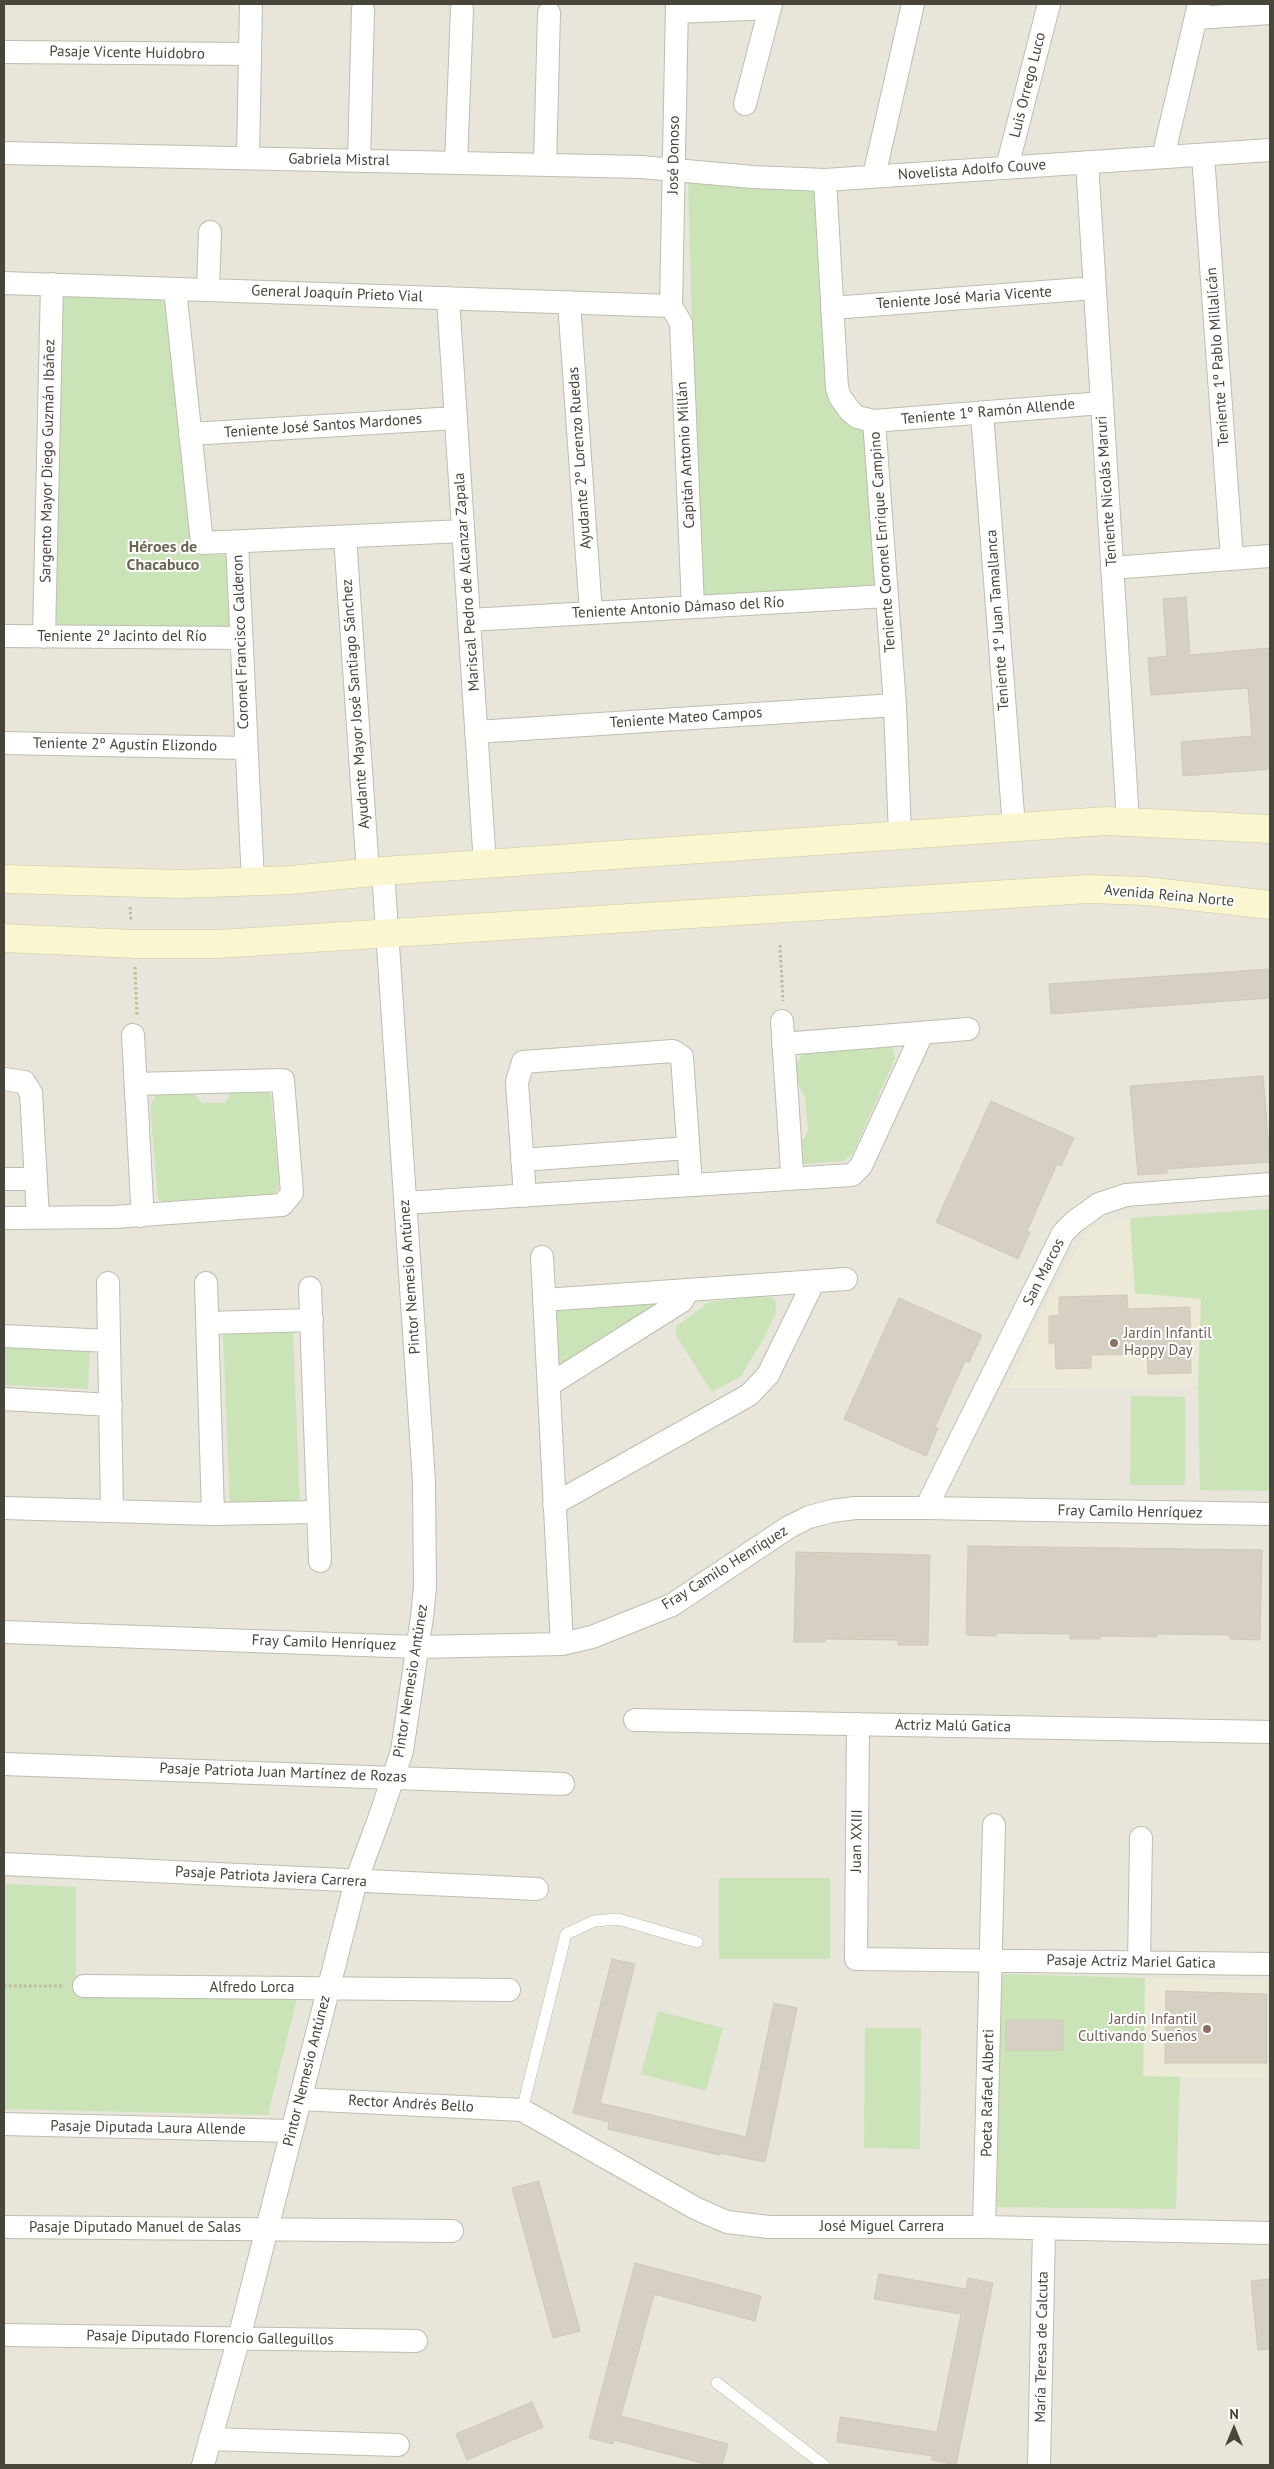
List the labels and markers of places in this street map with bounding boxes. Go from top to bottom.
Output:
place label: Jardín Infantil Happy Day [1124,1325,1212,1360]
marker: Jardín Infantil Happy Day [1108,1337,1120,1349]
place label: Jardín Infantil Cultivando Sueños [1078,2011,1197,2046]
marker: Jardín Infantil Cultivando Sueños [1201,2023,1213,2035]

